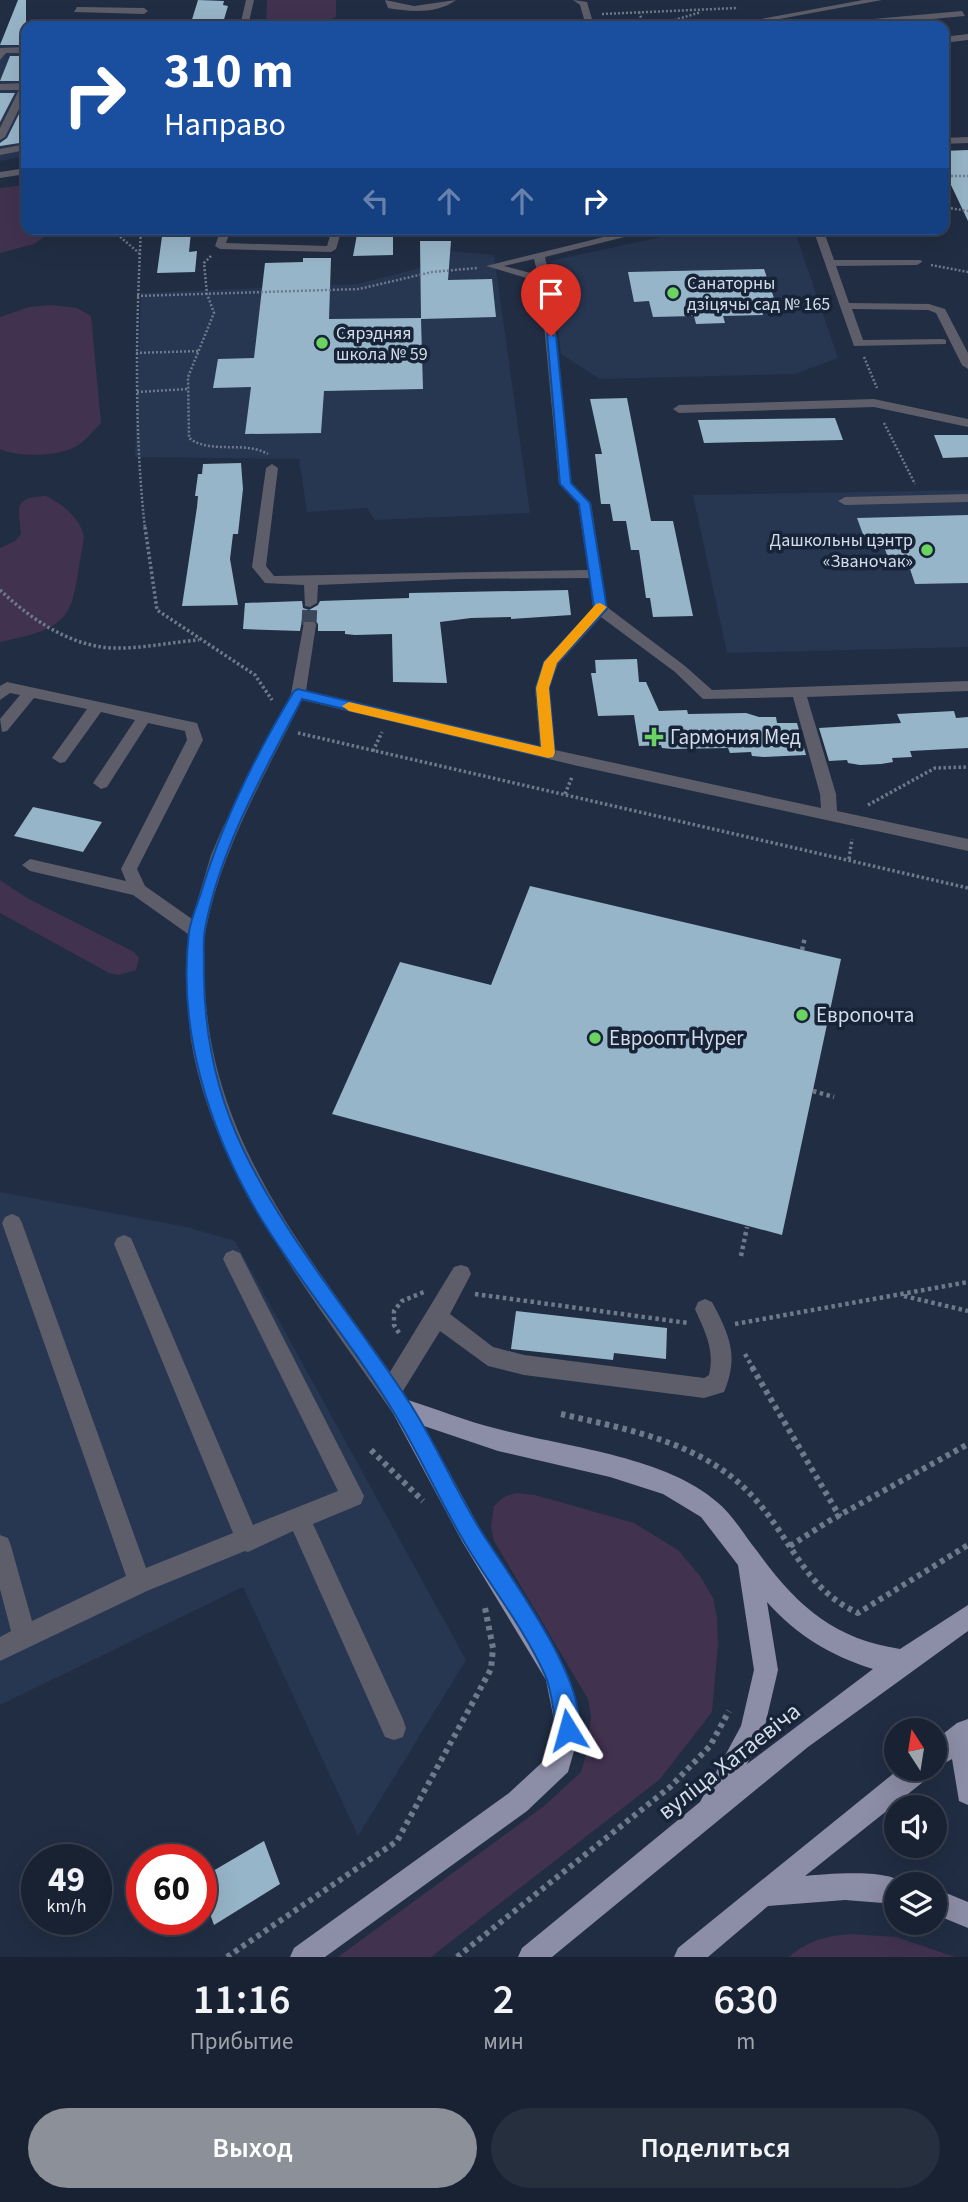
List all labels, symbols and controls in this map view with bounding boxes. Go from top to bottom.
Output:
text: 310 m [164,37,293,107]
icon: right [49,49,140,140]
text: Направо [164,102,286,148]
icon: left [357,182,395,220]
icon: ahead [430,182,468,220]
icon: ahead [503,182,541,220]
icon: right [576,182,614,220]
pin [521,264,581,336]
place label: Санаторны дзіцячы сад № 165 [687,271,830,317]
icon: arrive [532,275,570,313]
marker: Санаторны дзіцячы сад № 165 [665,285,681,301]
place label: Сярэдняя школа № 59 [336,321,428,367]
marker: Сярэдняя школа № 59 [314,335,330,351]
place label: Дашкольны цэнтр «Званочак» [770,528,913,574]
marker: Дашкольны цэнтр «Званочак» [919,542,935,558]
place label: Гармония Мед [670,722,801,752]
marker: Гармония Мед [644,727,664,747]
place label: Европочта [816,1000,914,1030]
marker: Европочта [794,1007,810,1023]
place label: Евроопт Hyper [609,1023,744,1053]
marker: Евроопт Hyper [587,1030,603,1046]
position arrow [531,1693,605,1767]
street label: вуліца Хатаевіча [650,1694,808,1828]
north arrow [884,1718,947,1782]
map controls [884,1718,947,1935]
button: sound [884,1795,947,1858]
speed limit sign: 60 [126,1844,217,1935]
text: 49 [48,1855,85,1905]
button: layers [884,1872,947,1935]
text: km/h [47,1894,86,1919]
text: 11:16 [193,1970,290,2030]
text: 2 [493,1970,514,2030]
text: 630 [714,1970,778,2030]
text: Прибытие [190,2025,293,2058]
text: мин [483,2025,524,2058]
text: m [736,2025,755,2058]
button: Выход [28,2108,477,2188]
button: Поделиться [491,2108,940,2188]

